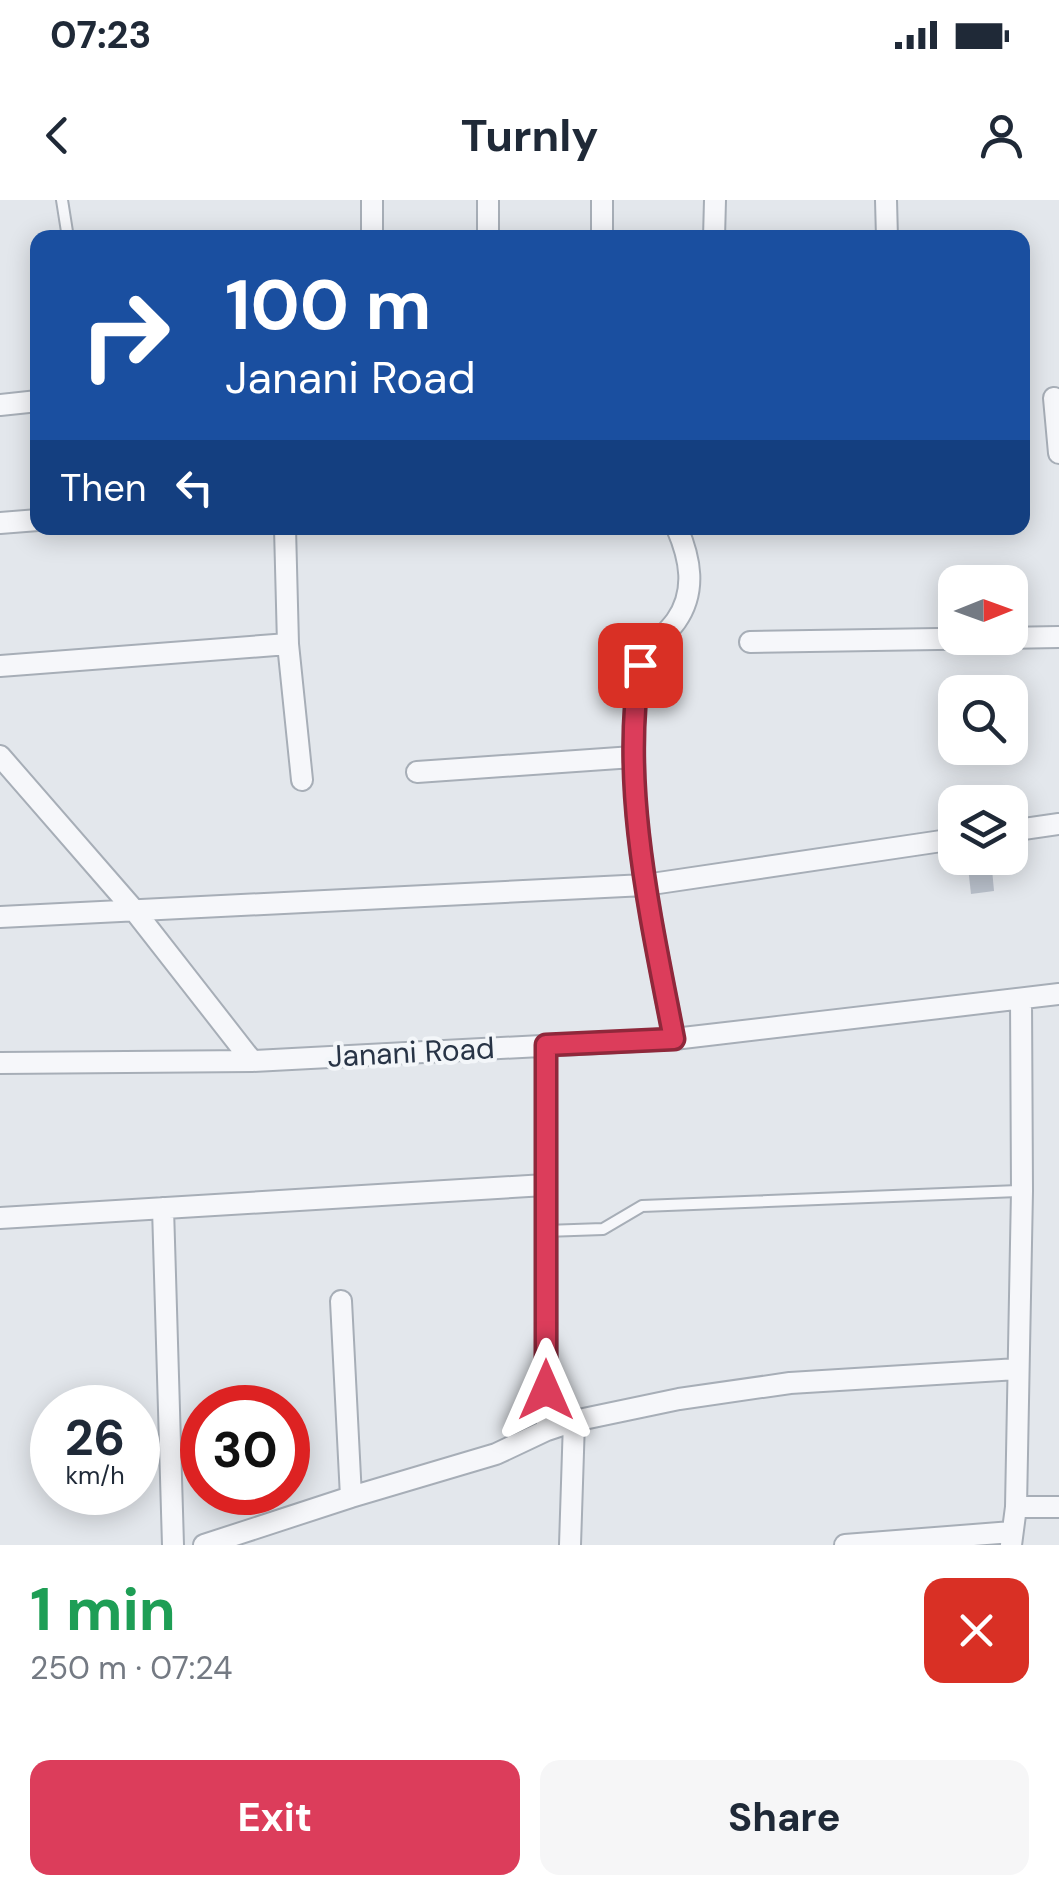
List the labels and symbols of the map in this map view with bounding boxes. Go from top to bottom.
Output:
north arrow [938,565,1028,655]
pin [598,623,683,708]
street label: Janani Road [327,1028,495,1076]
position arrow [494,1338,598,1442]
speed limit sign: 30 [180,1385,310,1515]

